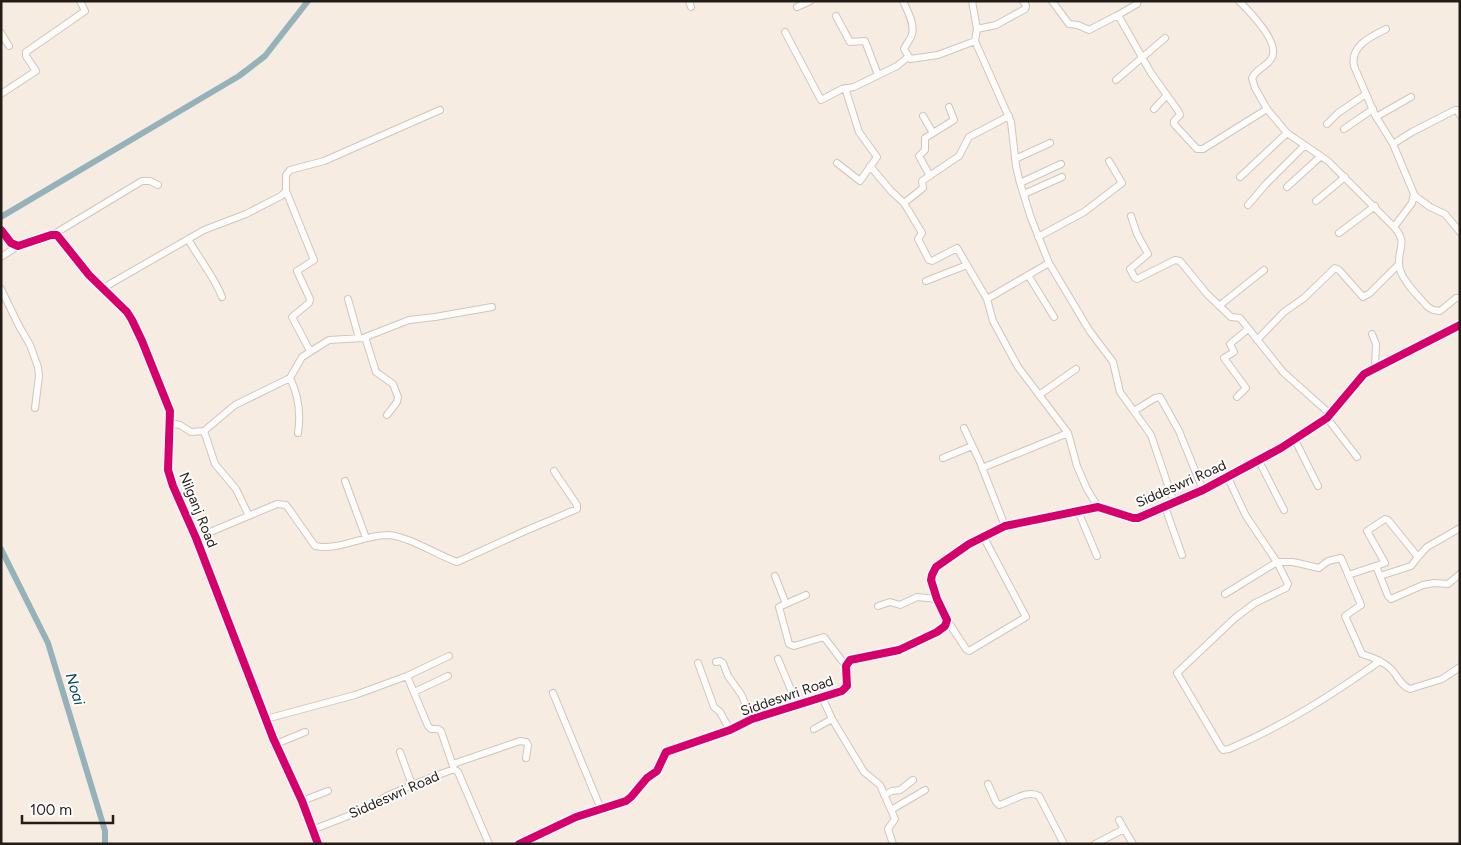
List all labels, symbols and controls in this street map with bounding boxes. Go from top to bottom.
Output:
street label: Siddeswri Road [1133,456,1229,512]
street label: Nilganj Road [175,470,221,550]
water label: Noai [62,671,89,708]
street label: Siddeswri Road [738,672,836,720]
street label: Siddeswri Road [346,767,442,823]
scale bar [22,792,114,824]
text: 100 m [30,801,72,819]

